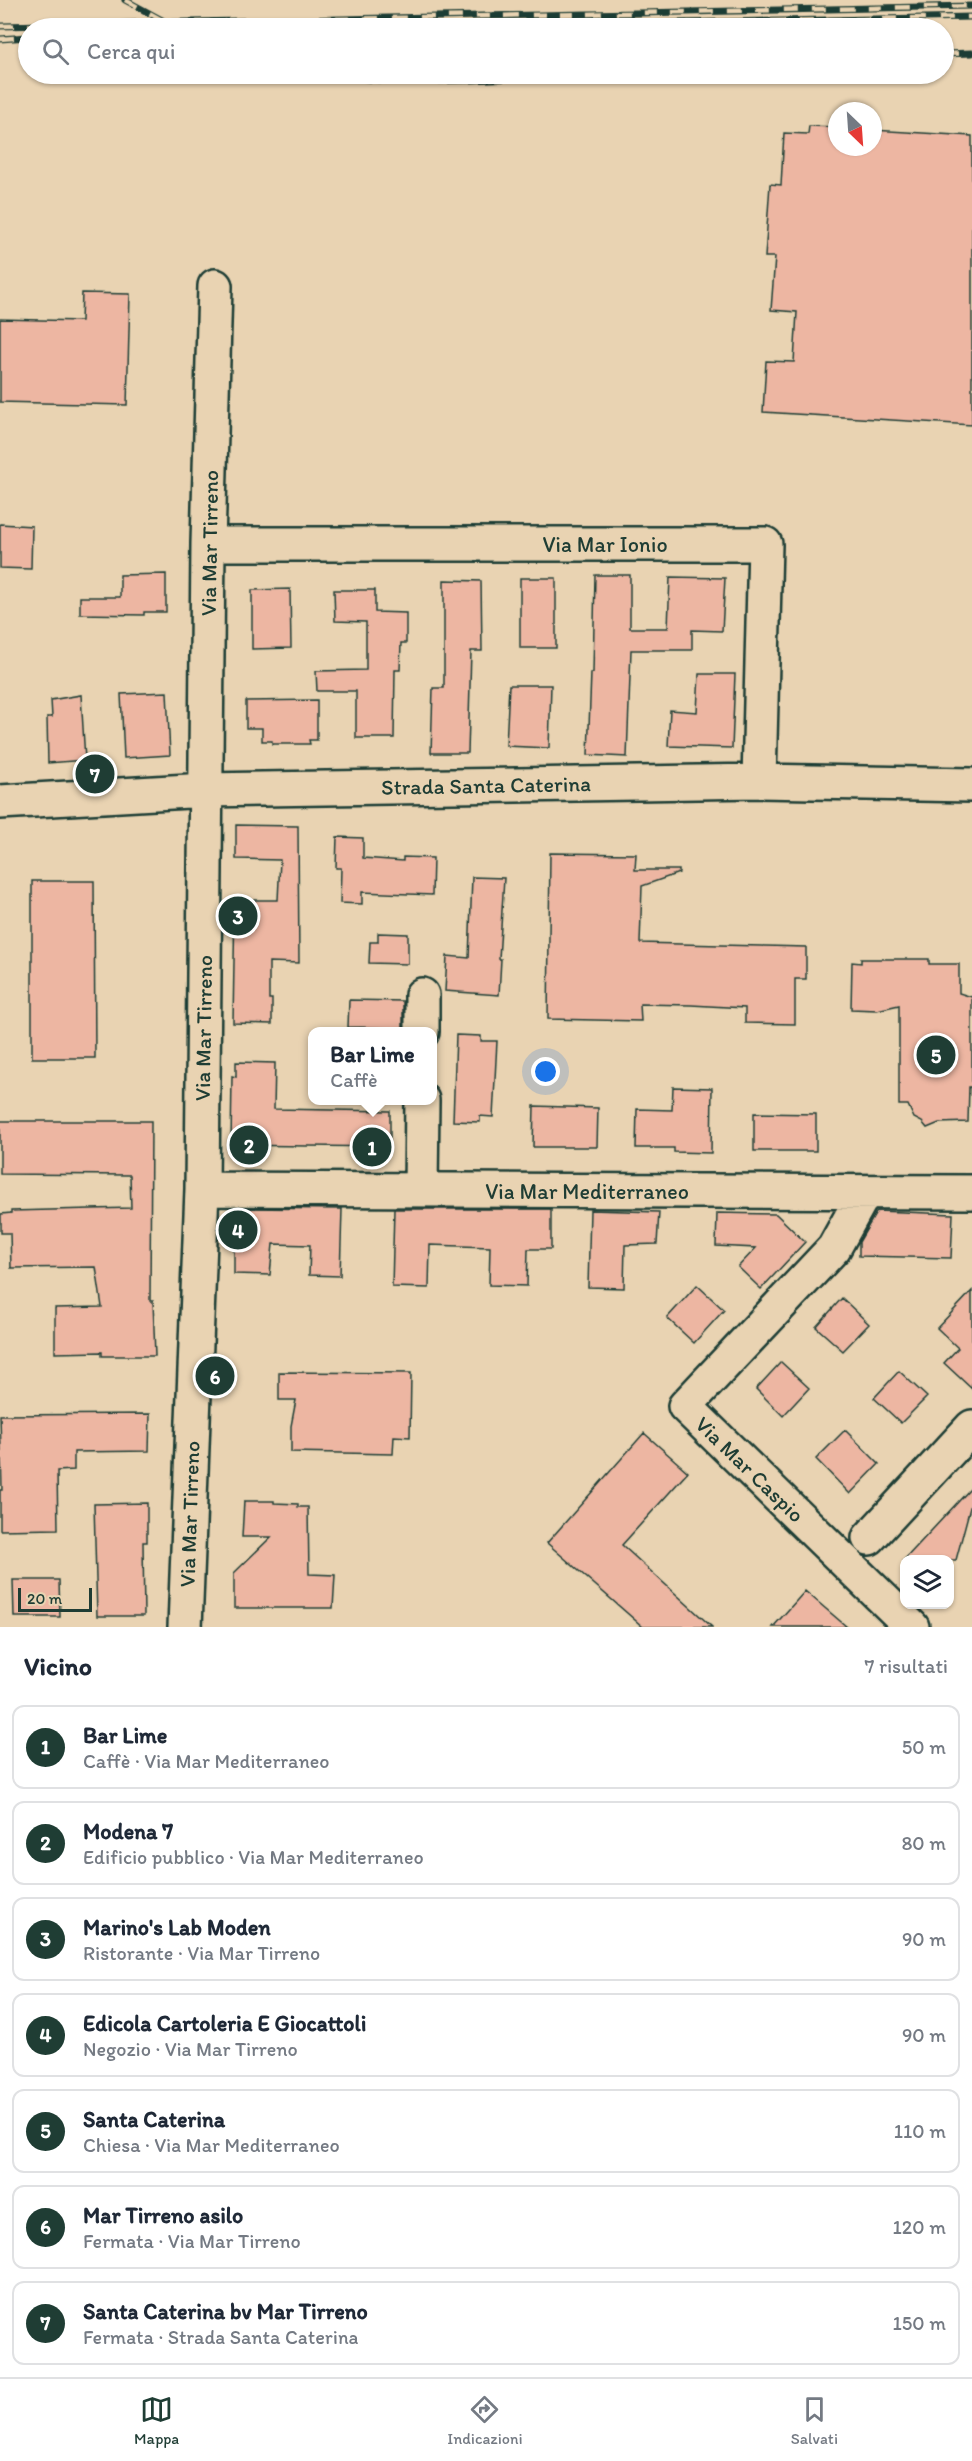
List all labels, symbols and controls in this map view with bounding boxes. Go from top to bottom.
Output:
search box [18,18,954,84]
icon: search [39,35,72,68]
text: Cerca qui [87,38,175,65]
north arrow [828,102,882,156]
street label: Via Mar Tirreno [195,470,224,616]
street label: Via Mar Ionio [542,531,668,558]
pin: 7 [76,752,115,796]
street label: Strada Santa Caterina [381,770,591,801]
pin: 3 [218,894,258,938]
street label: Via Mar Tirreno [189,955,218,1101]
popup [308,1027,437,1105]
pin: 5 [916,1032,956,1078]
text: Bar Lime [330,1041,415,1068]
your location [531,1057,560,1086]
text: Caffè [330,1068,378,1092]
pin: 2 [230,1122,268,1168]
pin: 1 [352,1124,392,1170]
street label: Via Mar Mediterraneo [485,1178,689,1205]
pin: 4 [218,1208,258,1252]
pin: 6 [196,1354,234,1398]
street label: Via Mar Caspio [690,1411,810,1528]
street label: Via Mar Tirreno [173,1440,206,1588]
map controls [900,1555,954,1609]
button: layers [900,1555,954,1609]
scale bar [18,1585,92,1612]
text: 20 m [27,1589,62,1608]
text: Vicino [24,1650,92,1682]
text: 7 risultati [865,1654,948,1678]
text: Bar Lime [83,1722,167,1749]
text: 1 [41,1735,50,1759]
text: 50 m [902,1735,946,1759]
text: Caffè · Via Mar Mediterraneo [83,1749,329,1773]
text: Modena 7 [83,1818,173,1845]
text: 2 [40,1831,51,1855]
text: 80 m [901,1831,946,1855]
text: Edificio pubblico · Via Mar Mediterraneo [83,1845,424,1869]
text: Marino's Lab Moden [83,1914,271,1941]
text: 3 [40,1927,51,1951]
text: 90 m [902,1927,946,1951]
text: Ristorante · Via Mar Tirreno [83,1941,320,1965]
text: Edicola Cartoleria E Giocattoli [83,2010,366,2037]
text: 4 [39,2023,52,2047]
text: 90 m [902,2023,946,2047]
text: Negozio · Via Mar Tirreno [83,2037,298,2061]
text: Santa Caterina [83,2106,225,2133]
text: 5 [40,2119,51,2143]
text: 110 m [894,2119,946,2143]
text: Chiesa · Via Mar Mediterraneo [83,2133,340,2157]
text: Mar Tirreno asilo [83,2202,243,2229]
text: 6 [40,2215,51,2239]
text: 120 m [893,2215,946,2239]
text: Fermata · Via Mar Tirreno [83,2229,301,2253]
text: Santa Caterina bv Mar Tirreno [83,2298,368,2325]
text: 7 [41,2311,50,2335]
text: 150 m [893,2311,946,2335]
text: Fermata · Strada Santa Caterina [83,2325,358,2349]
tab: Mappa [134,2393,179,2448]
tab: Indicazioni [447,2393,523,2448]
tab: Salvati [791,2393,838,2448]

